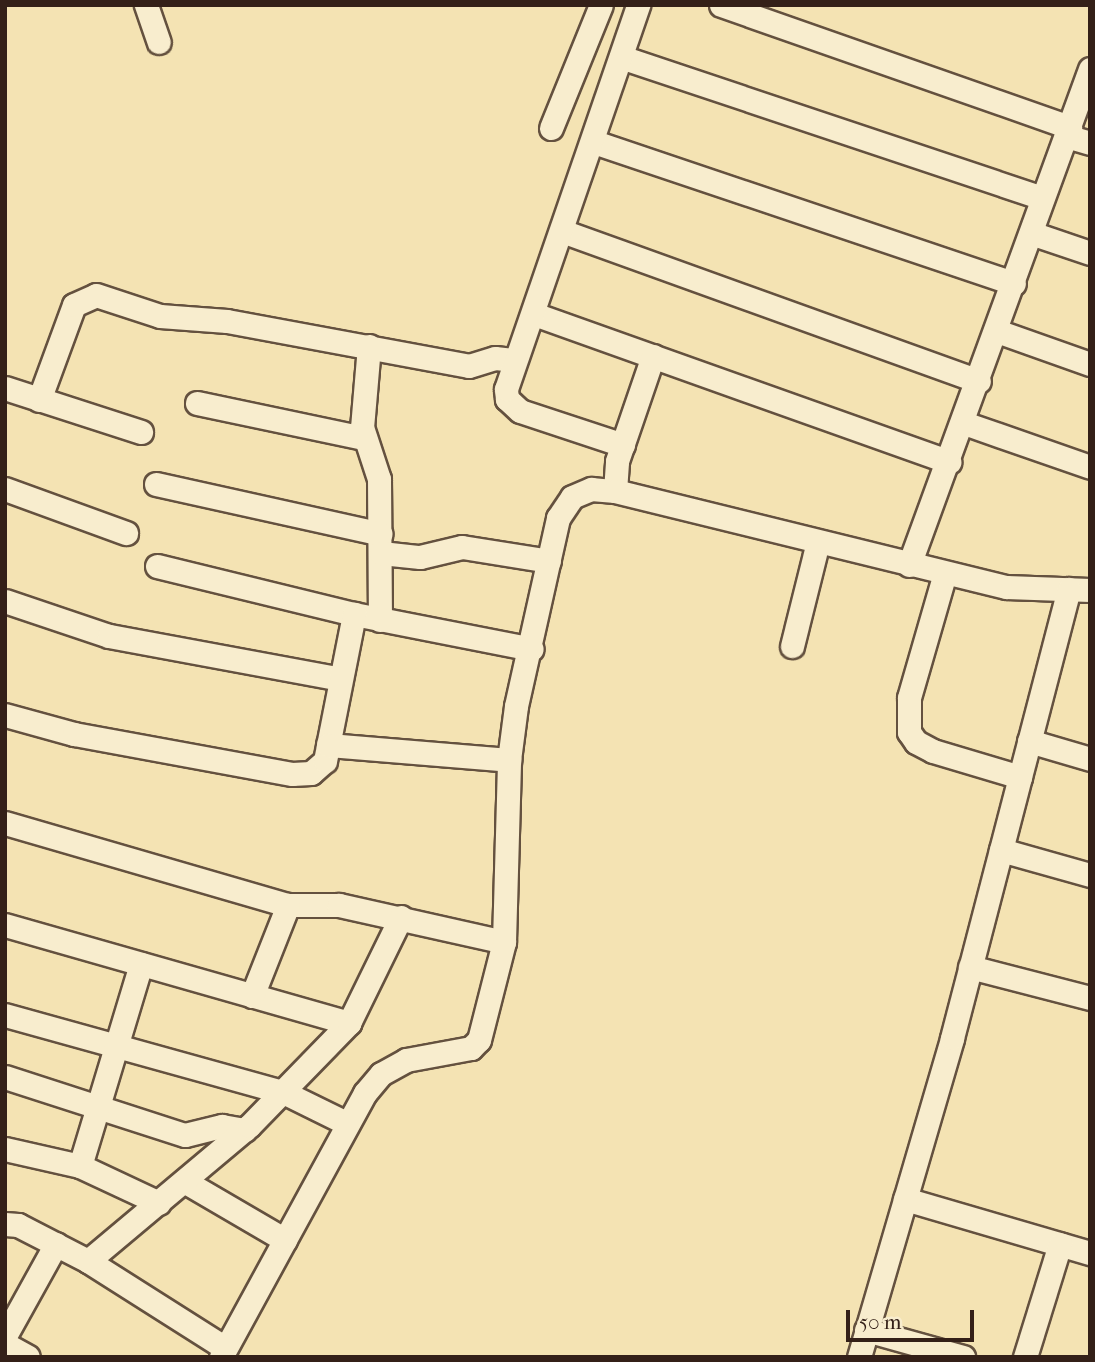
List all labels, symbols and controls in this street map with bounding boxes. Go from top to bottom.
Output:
scale bar [850,1296,978,1340]
text: 50 m [859,1310,902,1334]

